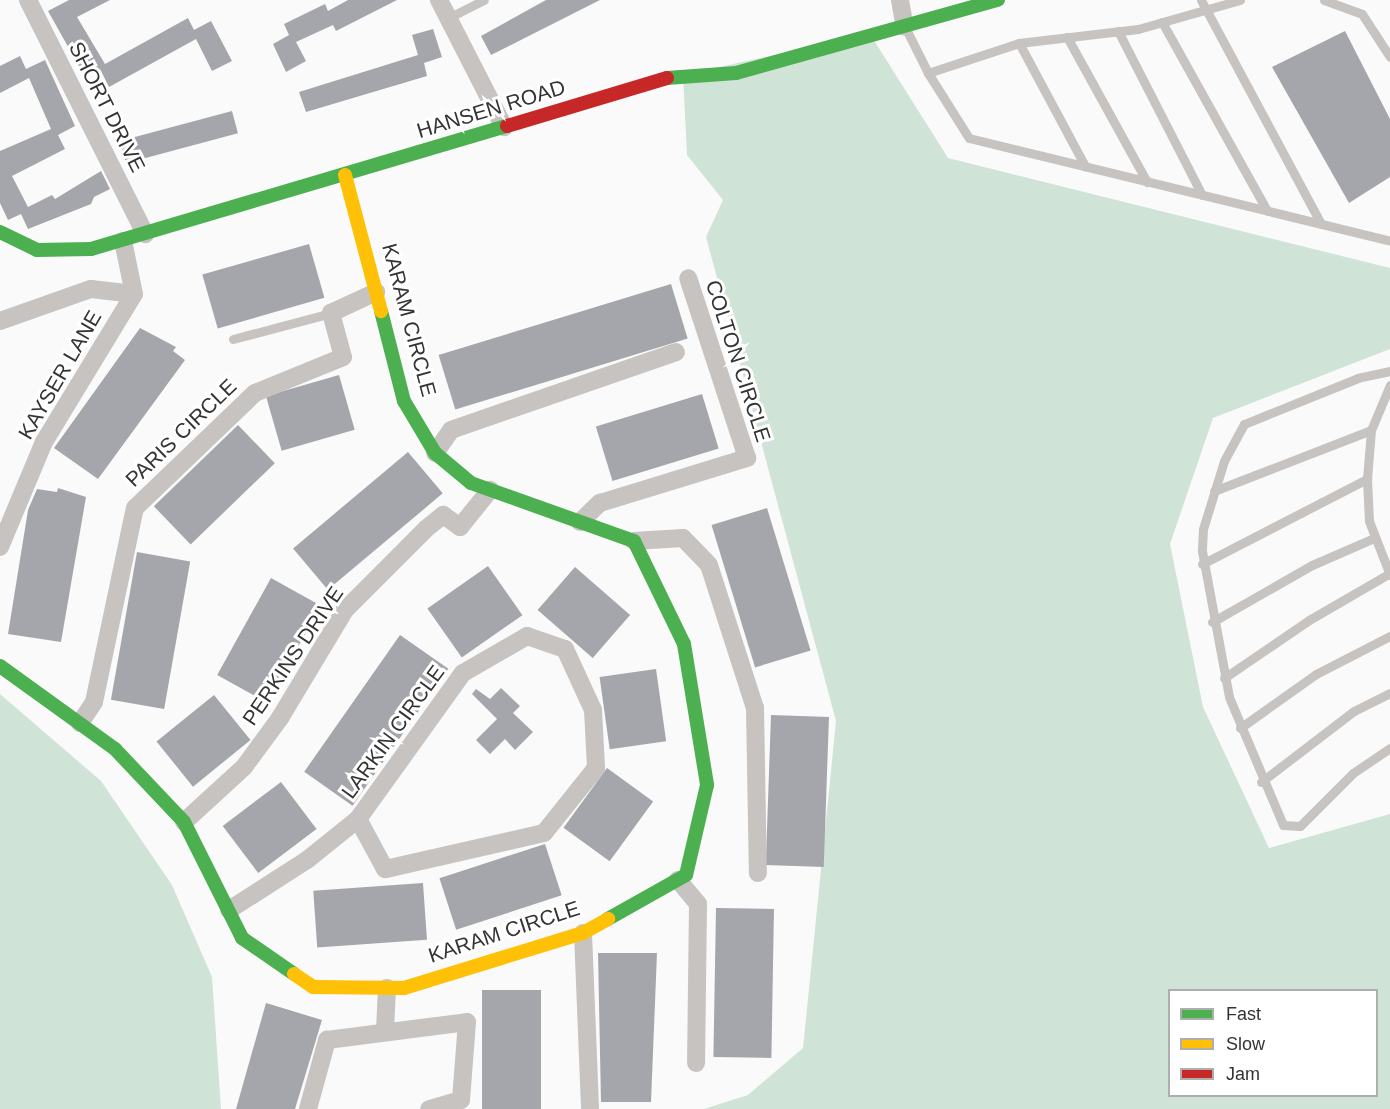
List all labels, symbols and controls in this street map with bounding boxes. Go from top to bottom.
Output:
street label: SHORT DRIVE [63,38,151,176]
street label: HANSEN ROAD [414,74,568,144]
street label: KARAM CIRCLE [376,241,442,399]
street label: COLTON CIRCLE [700,277,776,445]
street label: KAYSER LANE [13,306,107,444]
street label: PARIS CIRCLE [120,374,242,492]
street label: PERKINS DRIVE [237,582,349,730]
street label: LARKIN CIRCLE [336,660,450,804]
street label: KARAM CIRCLE [425,896,583,968]
legend [1168,989,1378,1097]
text: Fast [1226,1004,1261,1024]
text: Slow [1226,1034,1265,1054]
text: Jam [1226,1064,1260,1084]

